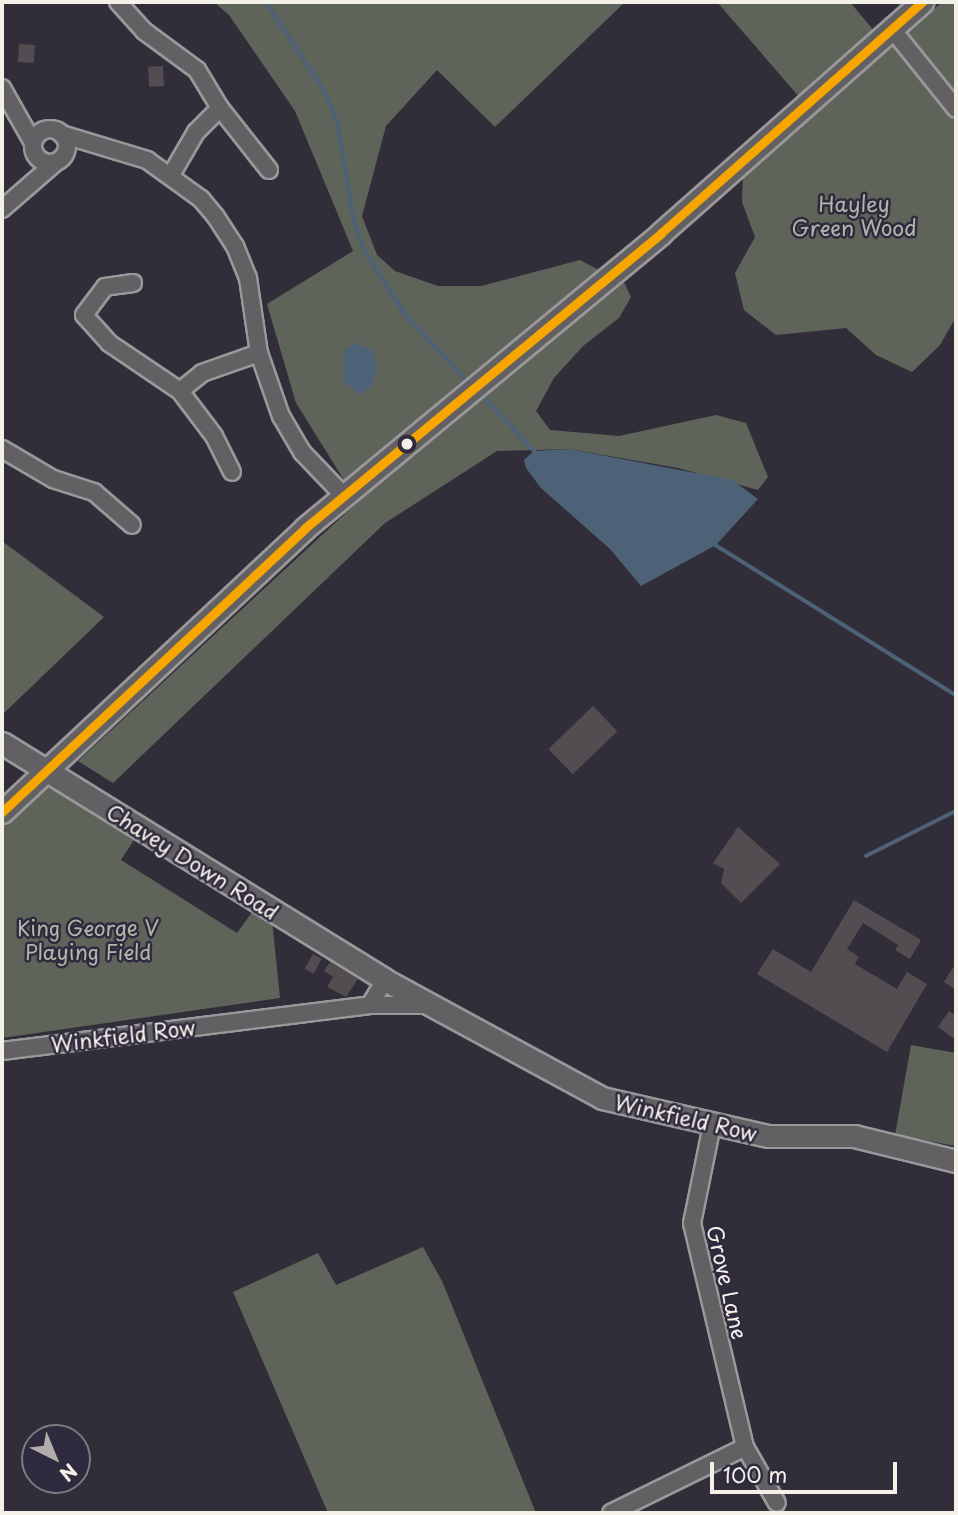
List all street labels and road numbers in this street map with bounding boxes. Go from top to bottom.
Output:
street label: Chavey Down Road [103,798,283,924]
street label: Winkfield Row [50,1014,196,1056]
street label: Winkfield Row [613,1088,759,1146]
street label: Grove Lane [703,1222,753,1342]

